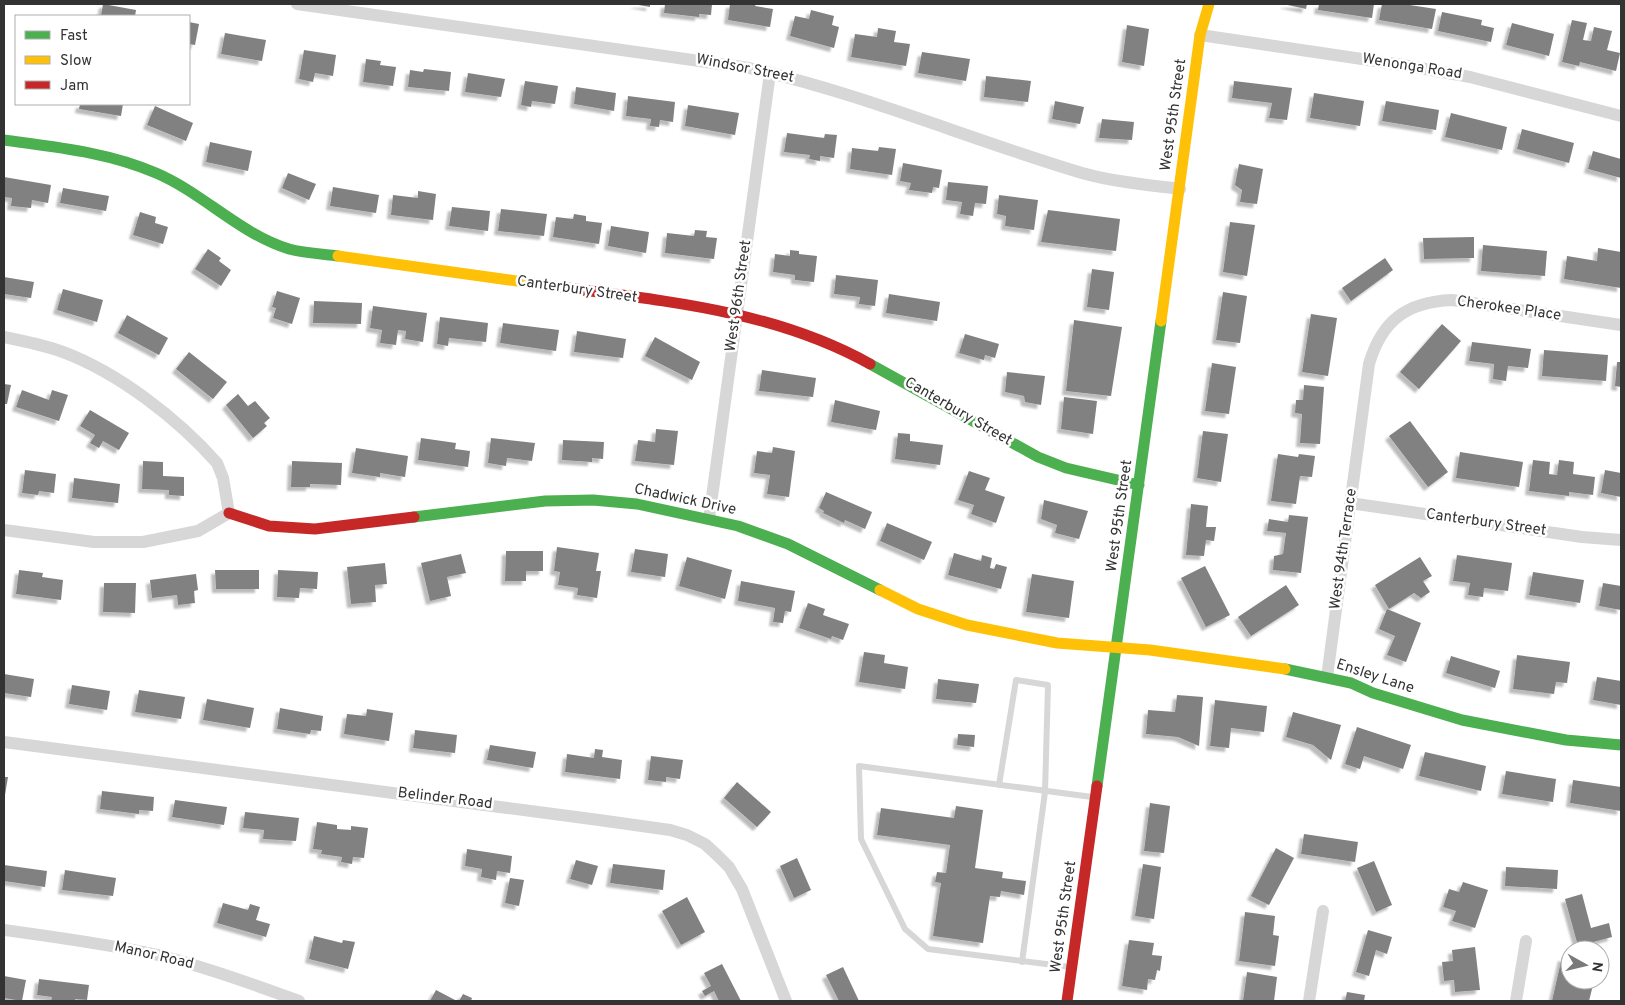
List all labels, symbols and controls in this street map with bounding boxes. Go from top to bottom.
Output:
legend [15,15,190,105]
text: Fast [60,27,88,46]
street label: Windsor Street [694,50,796,88]
street label: Wenonga Road [1361,50,1463,84]
text: Slow [60,52,92,71]
street label: West 95th Street [1157,58,1191,172]
text: Jam [60,77,89,96]
street label: West 96th Street [722,239,756,353]
street label: Canterbury Street [516,272,638,308]
street label: Cherokee Place [1456,292,1562,326]
street label: Canterbury Street [901,373,1015,451]
street label: West 95th Street [1103,459,1137,573]
street label: Chadwick Drive [632,480,738,520]
street label: West 94th Terrace [1326,487,1362,611]
street label: Canterbury Street [1425,505,1547,541]
street label: Ensley Lane [1334,655,1416,699]
street label: Belinder Road [397,784,493,814]
street label: West 95th Street [1047,860,1081,974]
street label: Manor Road [113,938,195,974]
north arrow [1560,940,1610,990]
text: N [1587,960,1606,973]

